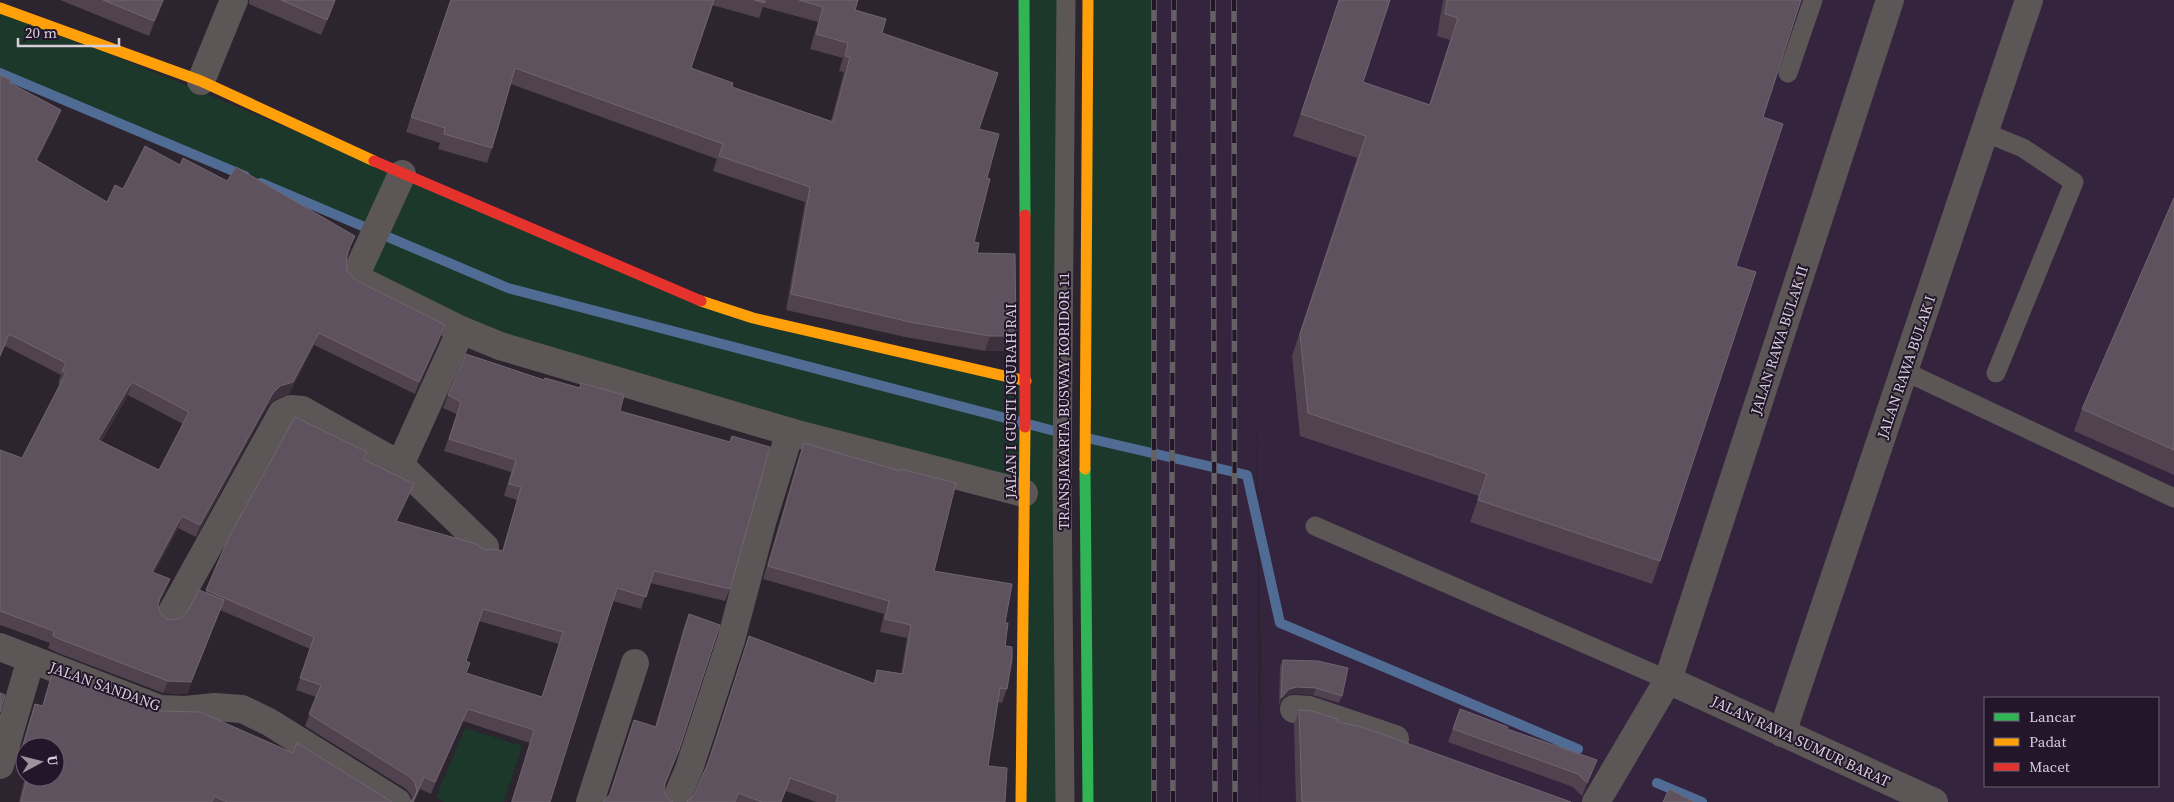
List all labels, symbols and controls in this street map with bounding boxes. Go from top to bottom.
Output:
scale bar [18,15,119,47]
text: 20 m [25,22,57,43]
street label: JALAN RAWA BULAK II [1745,263,1813,418]
street label: TRANSJAKARTA BUSWAY KORIDOR 11 [1053,272,1074,530]
street label: JALAN RAWA BULAK I [1871,293,1940,442]
street label: JALAN I GUSTI NGURAH RAI [1000,303,1021,500]
street label: JALAN SANDANG [46,656,163,716]
street label: JALAN RAWA SUMUR BARAT [1707,690,1894,792]
legend [1984,697,2159,787]
text: Lancar [2029,706,2076,727]
text: Padat [2029,731,2066,752]
north arrow [15,737,65,787]
text: U [42,754,63,767]
text: Macet [2029,756,2070,777]

